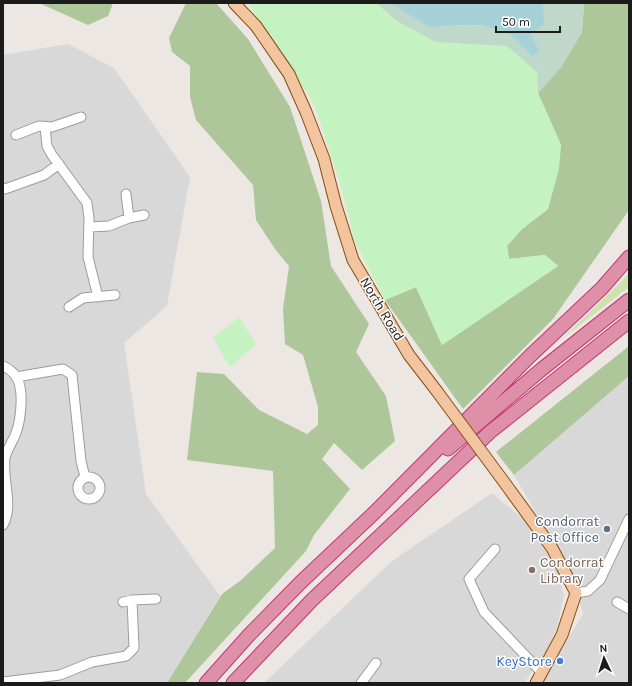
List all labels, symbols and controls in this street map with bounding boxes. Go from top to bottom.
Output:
scale bar [496,8,560,34]
text: 50 m [502,15,530,29]
street label: North Road [356,274,408,344]
place label: Condorrat Post Office [530,513,599,546]
marker: Condorrat Post Office [602,524,612,534]
place label: Condorrat Library [540,554,604,587]
marker: Condorrat Library [527,565,537,575]
north arrow [584,638,624,678]
text: N [599,642,608,655]
place label: KeyStore [496,653,552,670]
marker: KeyStore [555,656,565,666]

